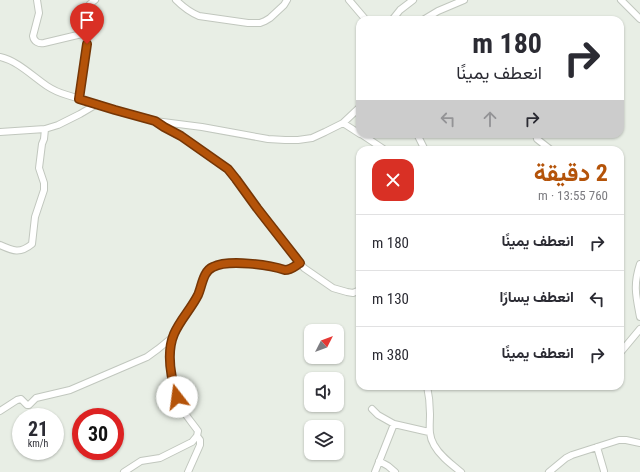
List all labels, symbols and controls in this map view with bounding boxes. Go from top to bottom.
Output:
pin [70,3,104,44]
icon: arrive [76,9,98,31]
text: 180 m [472,27,542,60]
icon: right [556,32,608,84]
text: انعطف يمينًا [456,62,542,83]
icon: left [437,108,459,130]
icon: ahead [479,108,501,130]
icon: right [521,108,543,130]
button: close [372,159,414,201]
text: 2 دقيقة [534,159,608,187]
text: 760 m · 13:55 [538,188,608,203]
text: انعطف يمينًا [501,232,574,250]
icon: right [586,232,608,254]
text: 180 m [372,234,409,252]
text: انعطف يسارًا [500,288,574,306]
icon: left [586,288,608,310]
text: 130 m [372,290,409,308]
north arrow [304,324,344,364]
map controls [304,324,344,460]
text: انعطف يمينًا [501,344,574,362]
icon: right [586,344,608,366]
text: 380 m [372,346,409,364]
button: sound [304,372,344,412]
position arrow [156,376,198,418]
speed limit sign: 30 [72,408,124,460]
text: 21 [28,417,48,441]
button: layers [304,420,344,460]
text: km/h [28,438,48,449]

